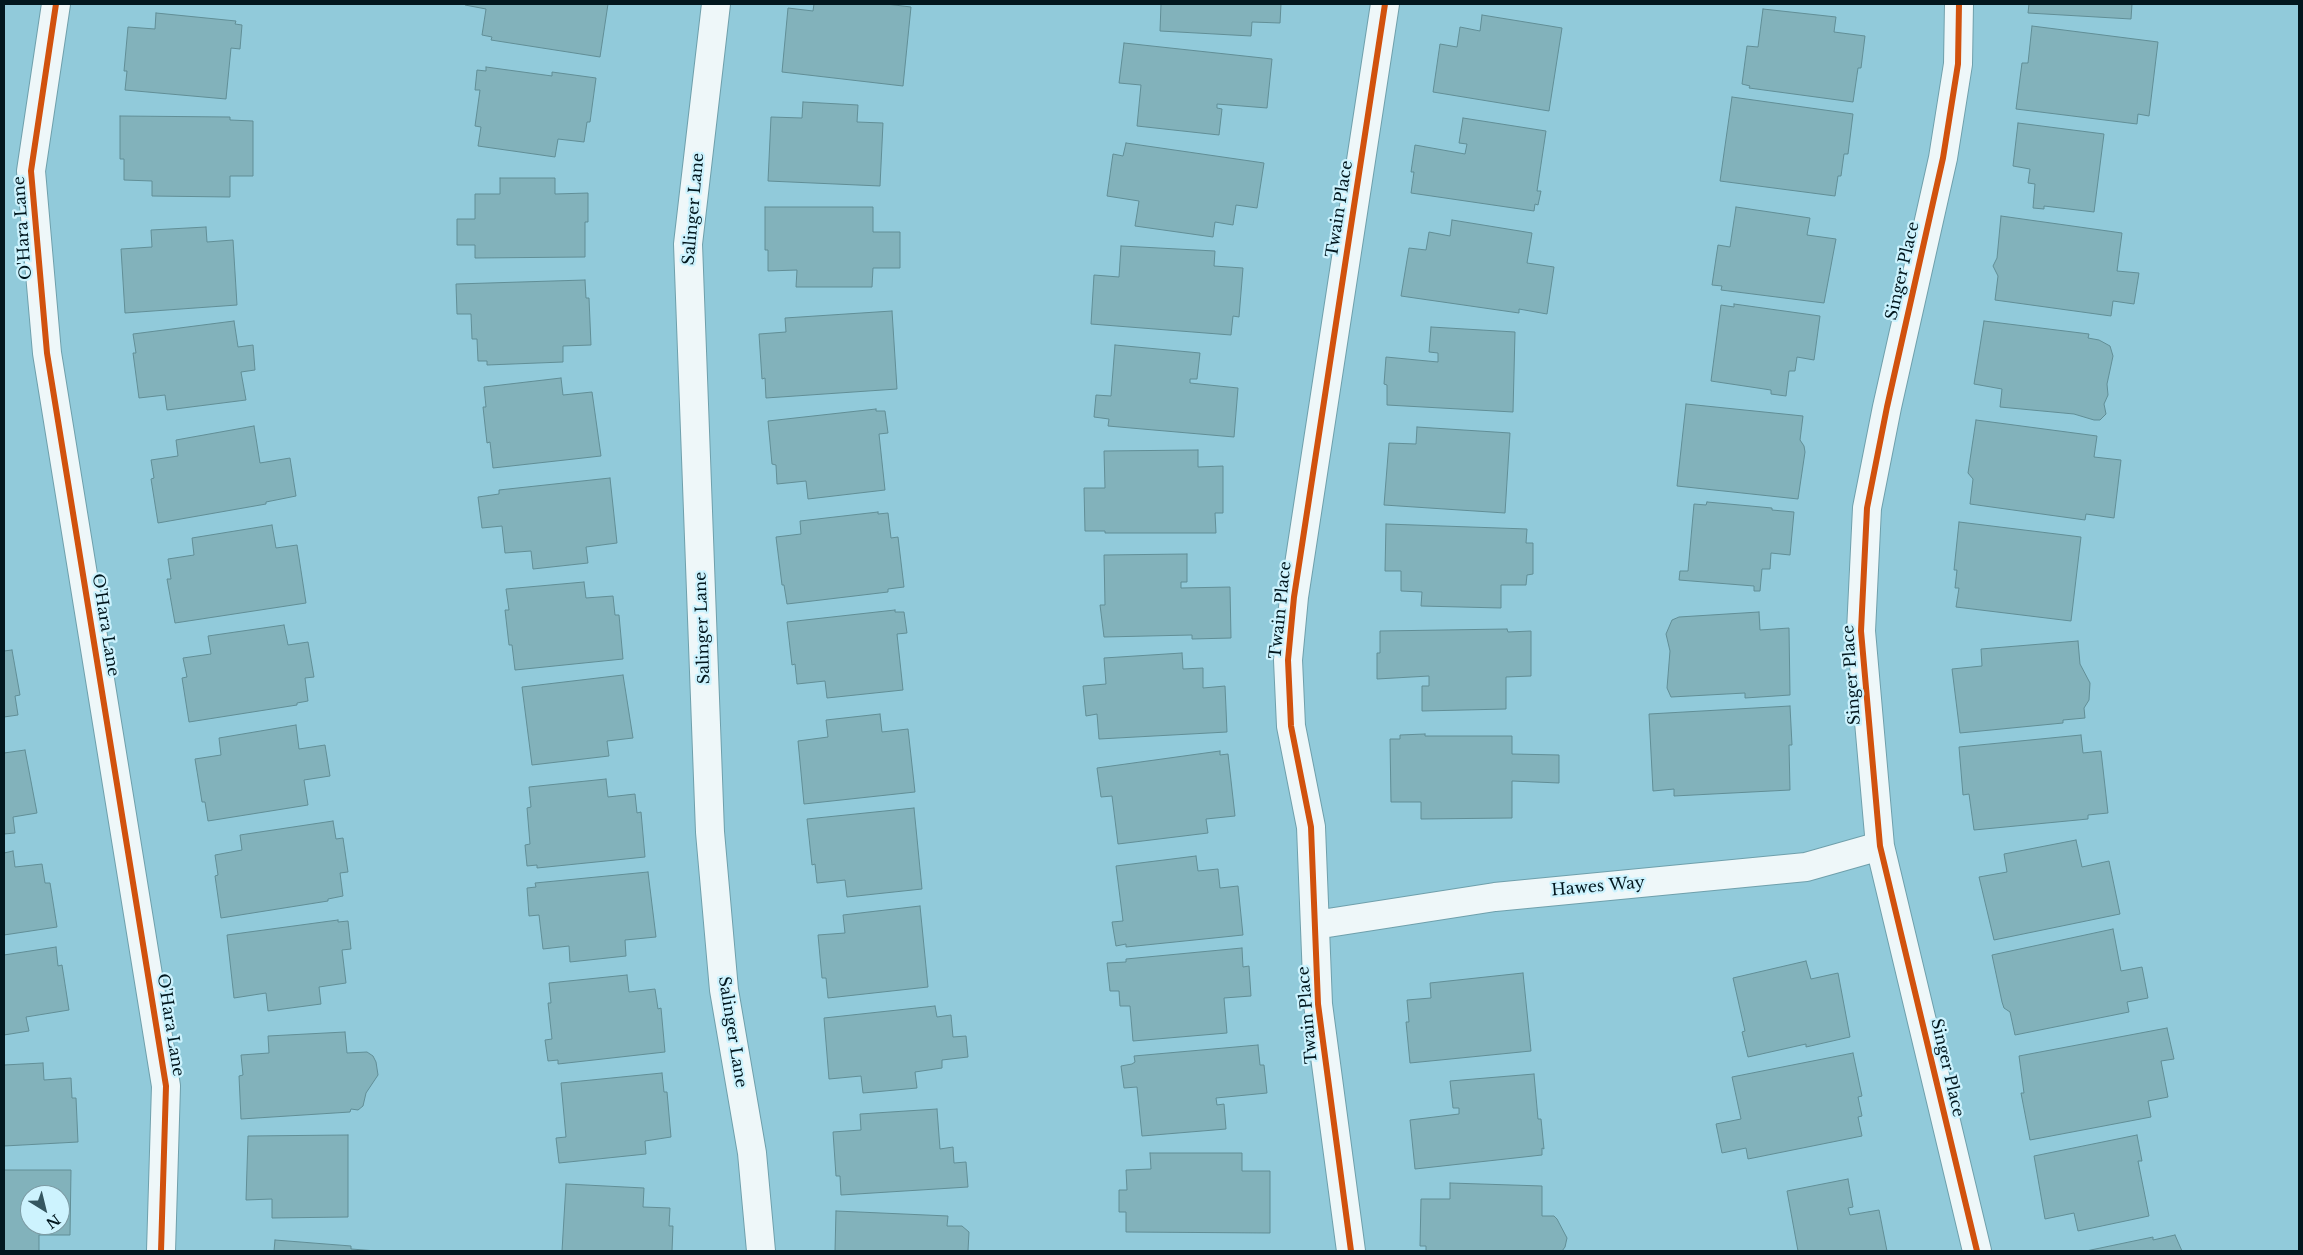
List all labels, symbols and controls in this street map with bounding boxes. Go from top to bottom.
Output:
street label: Salinger Lane [680,152,708,266]
street label: Twain Place [1323,159,1357,259]
street label: O'Hara Lane [10,176,36,280]
street label: Singer Place [1882,220,1924,322]
street label: Twain Place [1266,560,1296,660]
street label: Salinger Lane [691,571,715,685]
street label: O'Hara Lane [87,572,123,678]
street label: Singer Place [1839,624,1865,726]
street label: Hawes Way [1550,873,1646,901]
street label: Twain Place [1294,965,1322,1065]
street label: O'Hara Lane [152,972,188,1078]
street label: Salinger Lane [714,975,750,1089]
street label: Singer Place [1926,1017,1968,1119]
north arrow [20,1185,70,1235]
text: N [43,1210,64,1232]

